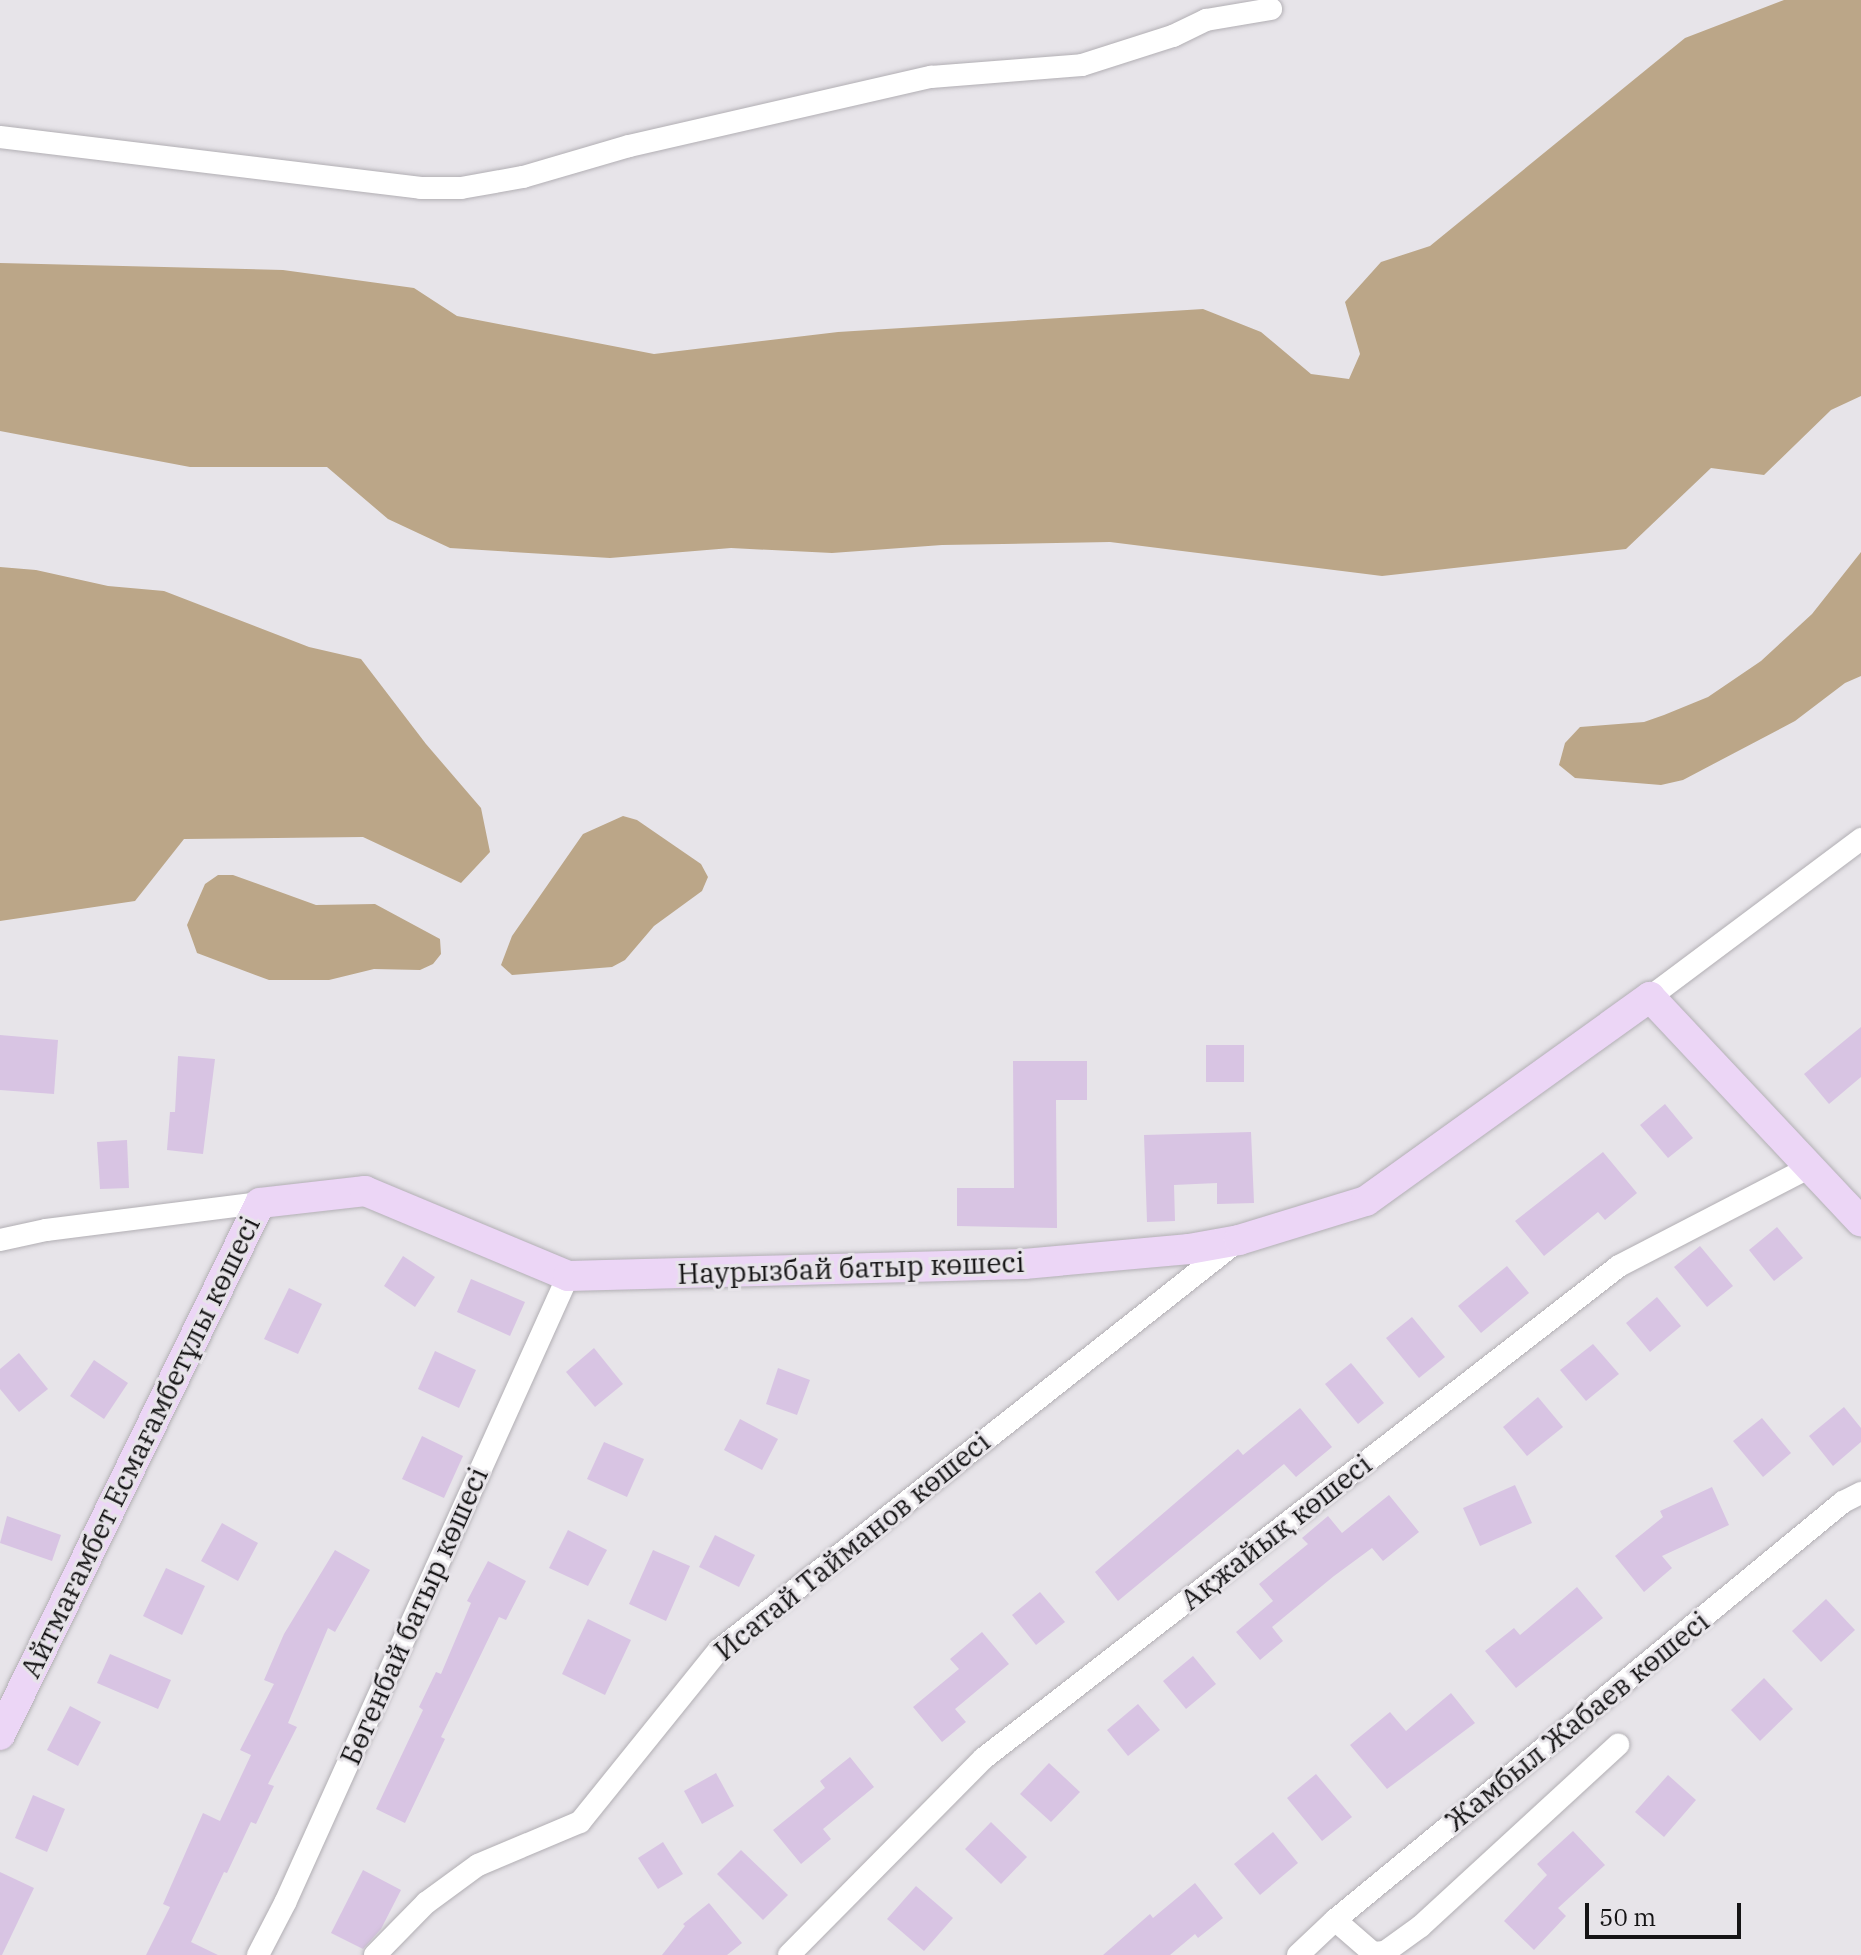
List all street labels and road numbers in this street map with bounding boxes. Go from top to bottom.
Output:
street label: Айтмағамбет Есмағамбетұлы көшесі [13,1211,267,1683]
street label: Наурызбай батыр көшесі [677,1245,1025,1291]
street label: Исатай Тайманов көшесі [708,1425,996,1667]
street label: Ақжайық көшесі [1174,1447,1378,1617]
street label: Бөгенбай батыр көшесі [333,1462,495,1770]
street label: Жамбыл Жабаев көшесі [1438,1604,1716,1838]

